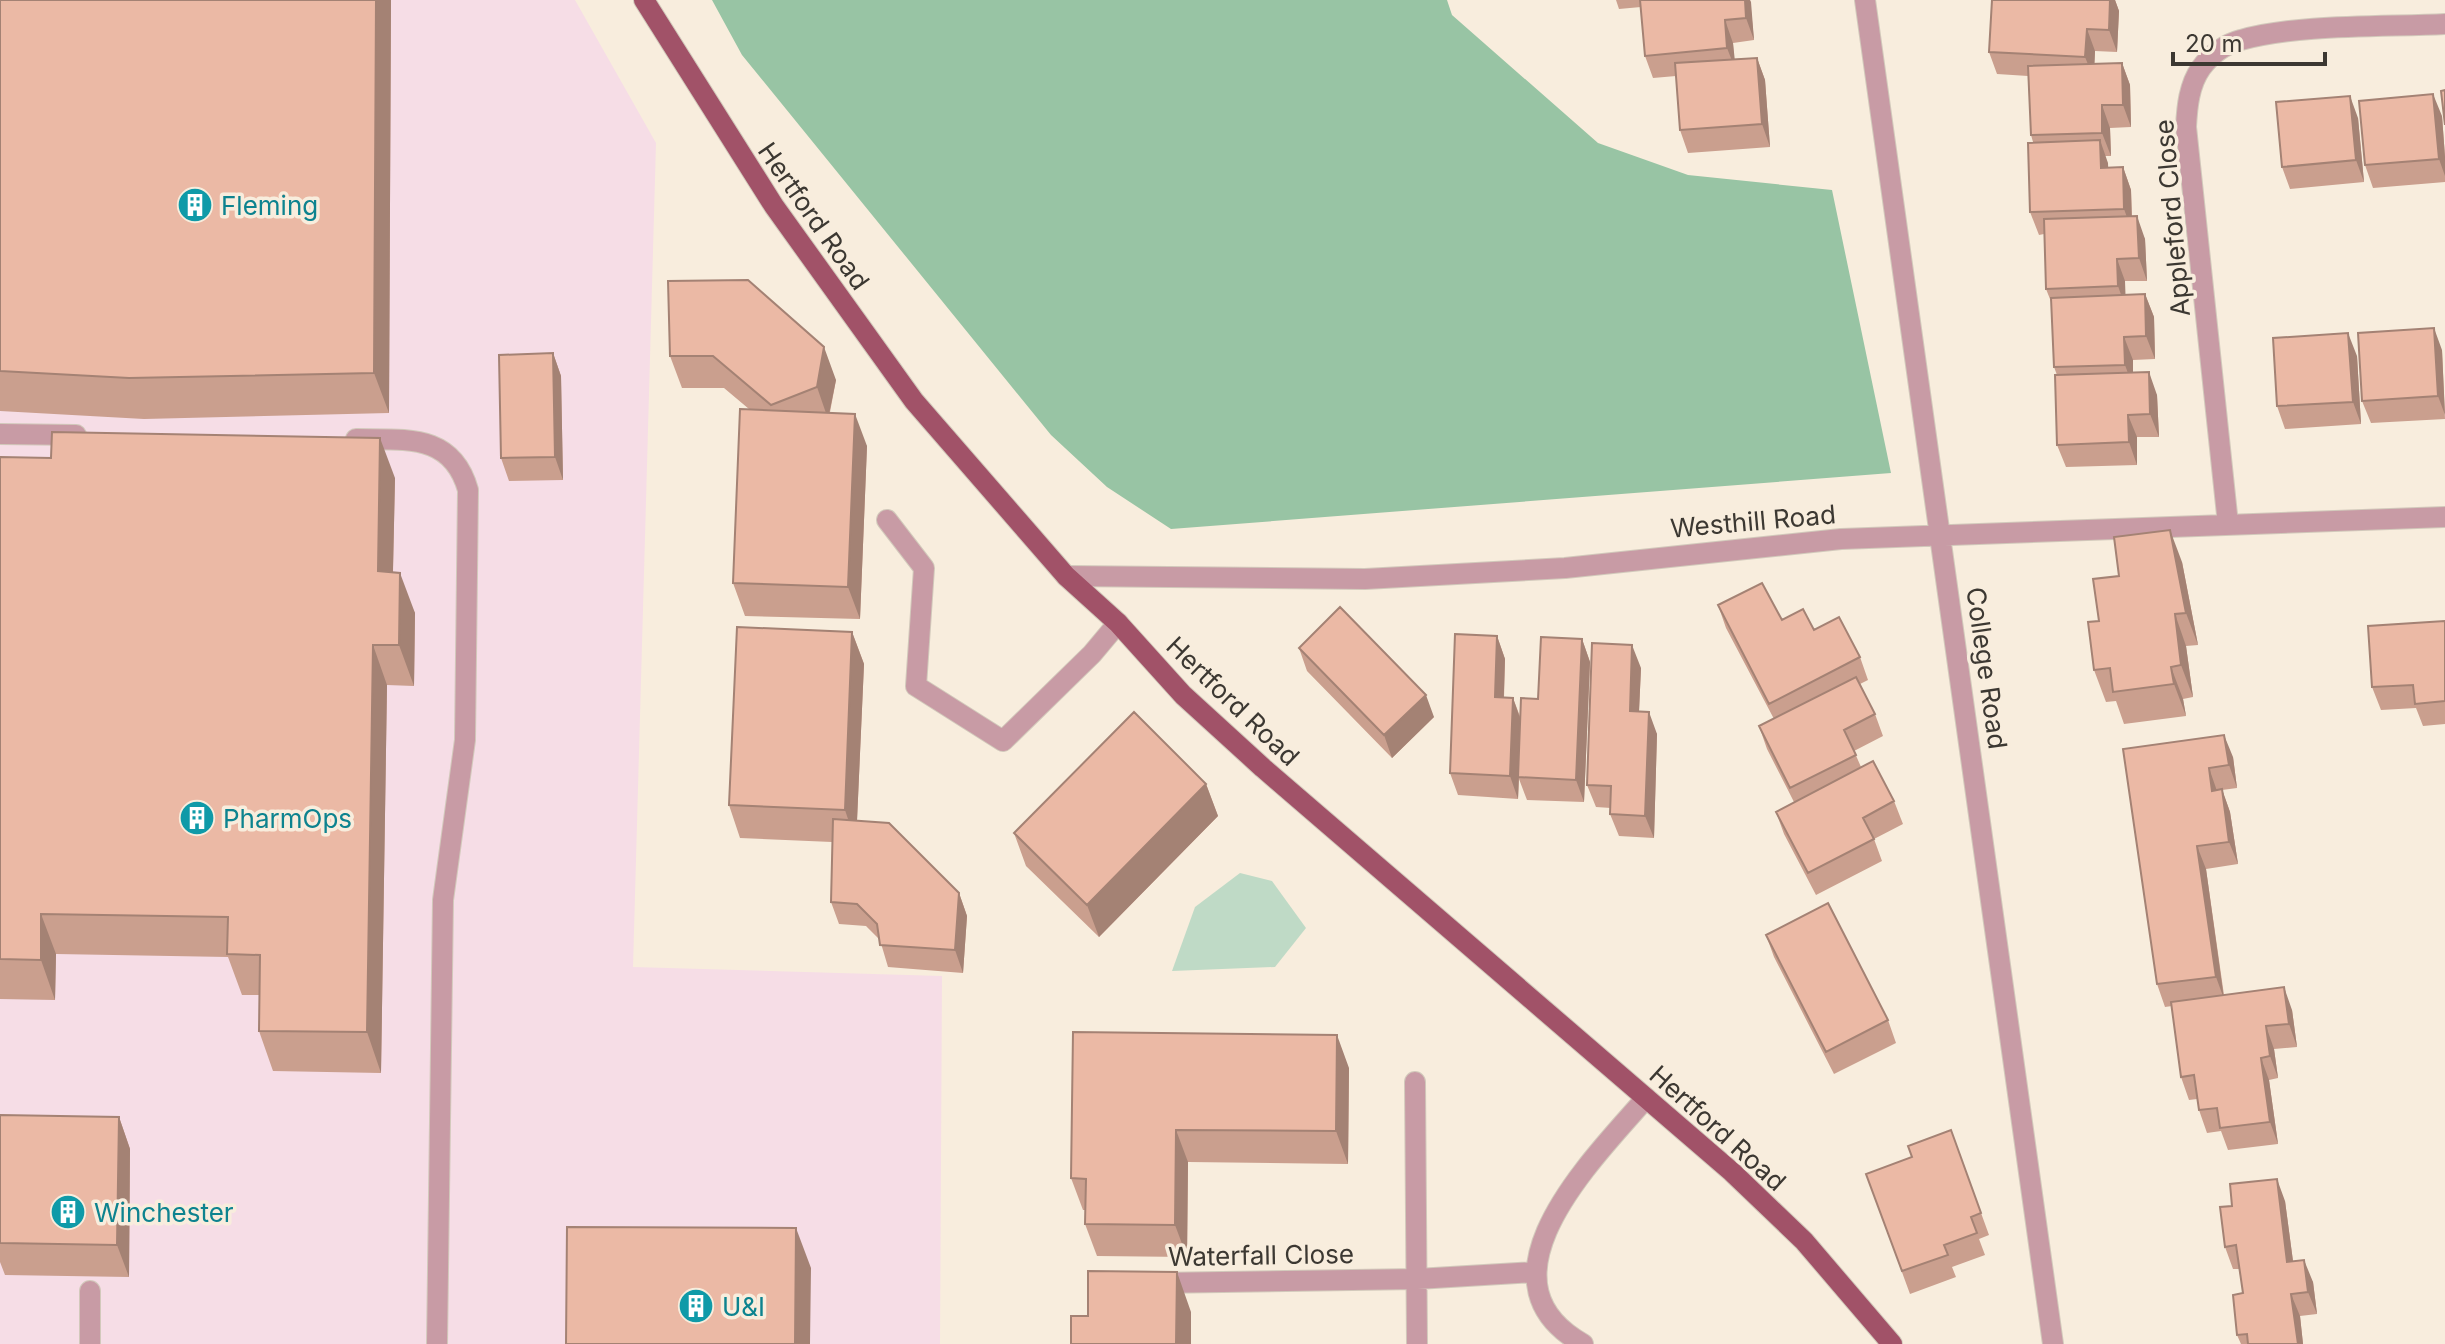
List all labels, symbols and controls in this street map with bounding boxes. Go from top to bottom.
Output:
scale bar [2173,16,2325,66]
text: 20 m [2185,29,2243,58]
street label: Appleford Close [2148,118,2196,318]
street label: Hertford Road [752,137,876,295]
building icon: Fleming [176,186,214,224]
place label: Fleming [221,190,318,221]
street label: Westhill Road [1669,498,1837,544]
street label: College Road [1960,585,2014,751]
street label: Hertford Road [1160,630,1306,772]
building icon: PharmOps [178,799,216,837]
place label: PharmOps [223,803,352,834]
street label: Hertford Road [1644,1059,1792,1197]
building icon: Winchester [49,1193,87,1231]
place label: Winchester [94,1197,234,1228]
street label: Waterfall Close [1168,1238,1354,1272]
building icon: U&I [677,1287,715,1325]
place label: U&I [722,1291,765,1322]

